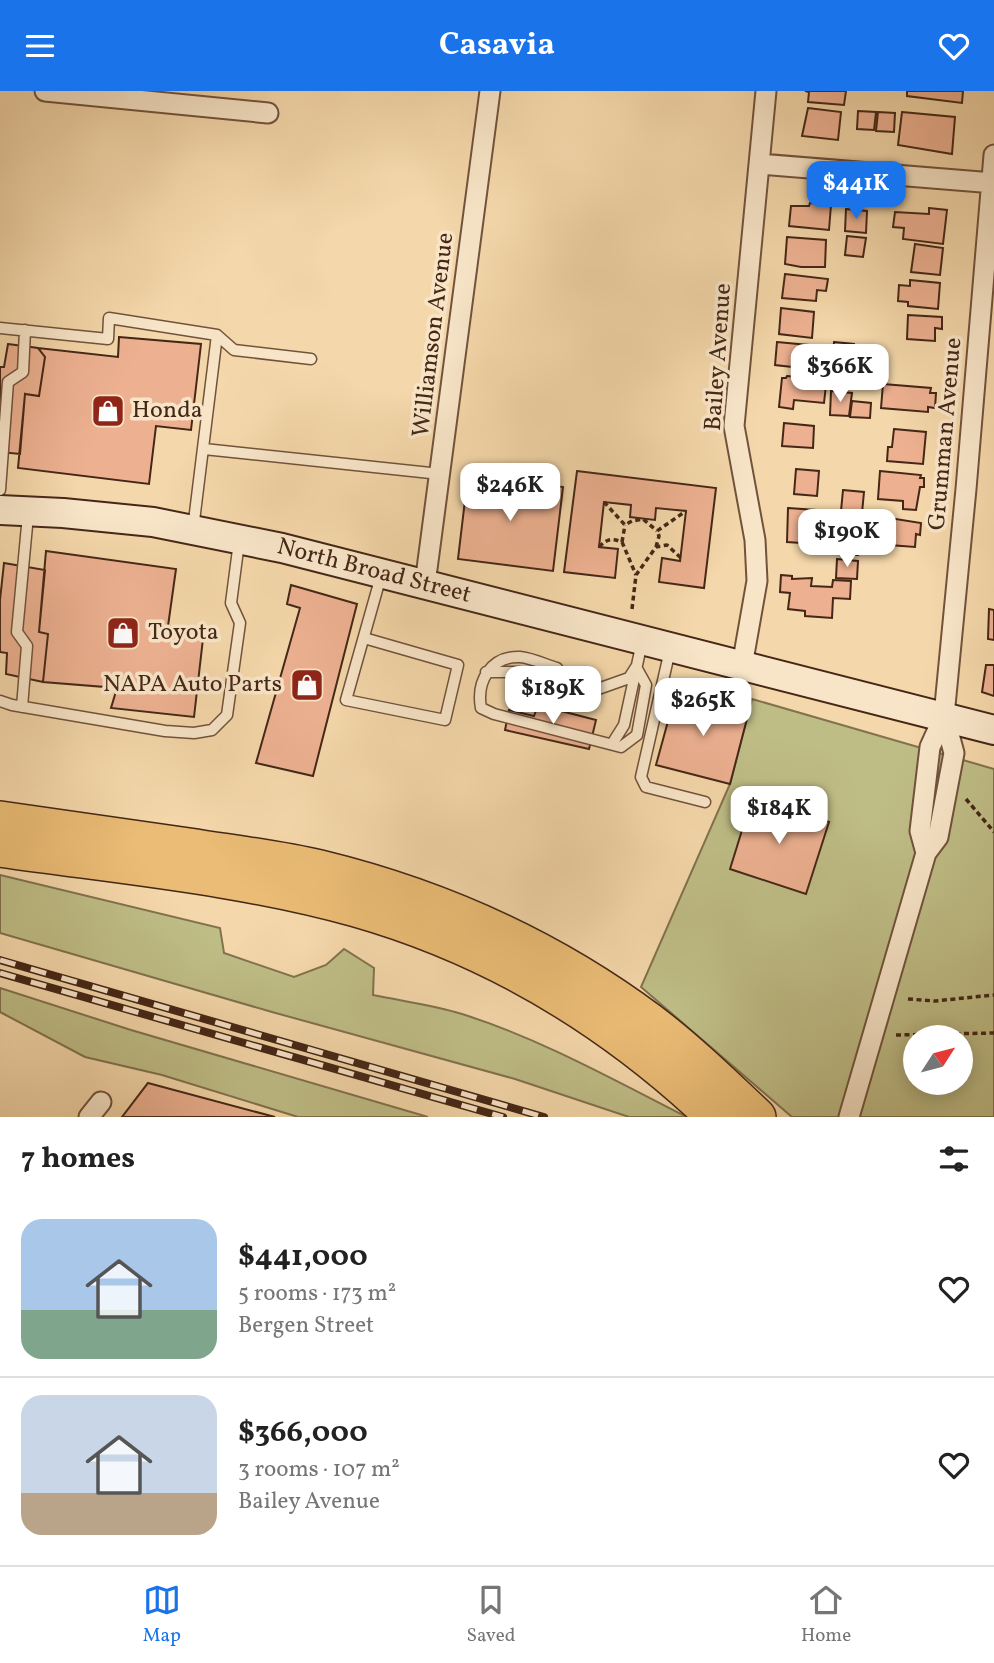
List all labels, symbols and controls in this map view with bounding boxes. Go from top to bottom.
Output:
text: Casavia [439,24,555,68]
icon: menu [21,27,59,65]
icon: heart [935,27,973,65]
pin: $441K [807,162,905,221]
text: $441K [823,168,889,200]
street label: Williamson Avenue [405,231,463,439]
street label: Bailey Avenue [697,282,741,432]
street label: Grumman Avenue [921,336,971,532]
pin: $366K [791,345,889,404]
text: $366K [807,351,873,383]
shop icon: Honda [89,392,127,430]
place label: Honda [132,394,203,428]
pin: $246K [461,463,559,523]
text: $246K [476,470,544,502]
pin: $190K [798,510,896,569]
text: $190K [814,516,880,548]
street label: North Broad Street [273,530,475,613]
shop icon: Toyota [104,614,142,652]
place label: Toyota [148,616,219,650]
shop icon: NAPA Auto Parts [288,666,326,704]
pin: $189K [504,667,602,726]
place label: NAPA Auto Parts [103,668,282,702]
text: $189K [521,673,585,705]
pin: $265K [654,679,752,738]
text: $265K [670,685,736,717]
pin: $184K [730,787,828,846]
text: $184K [747,793,811,825]
north arrow [903,1025,973,1095]
map controls [903,1025,973,1095]
text: 7 homes [21,1138,135,1180]
icon: filters [935,1140,973,1178]
text: $441,000 [238,1236,368,1278]
icon: home [77,1247,161,1331]
icon: heart [935,1270,973,1308]
text: 5 rooms · 173 m² [238,1278,396,1310]
text: Bergen Street [238,1310,374,1342]
text: $366,000 [238,1412,368,1454]
icon: home [77,1423,161,1507]
icon: heart [935,1446,973,1484]
text: 3 rooms · 107 m² [238,1454,400,1486]
text: Bailey Avenue [238,1486,380,1518]
tab: Map [143,1581,181,1649]
tab: Saved [466,1581,515,1649]
tab: Home [801,1581,851,1649]

